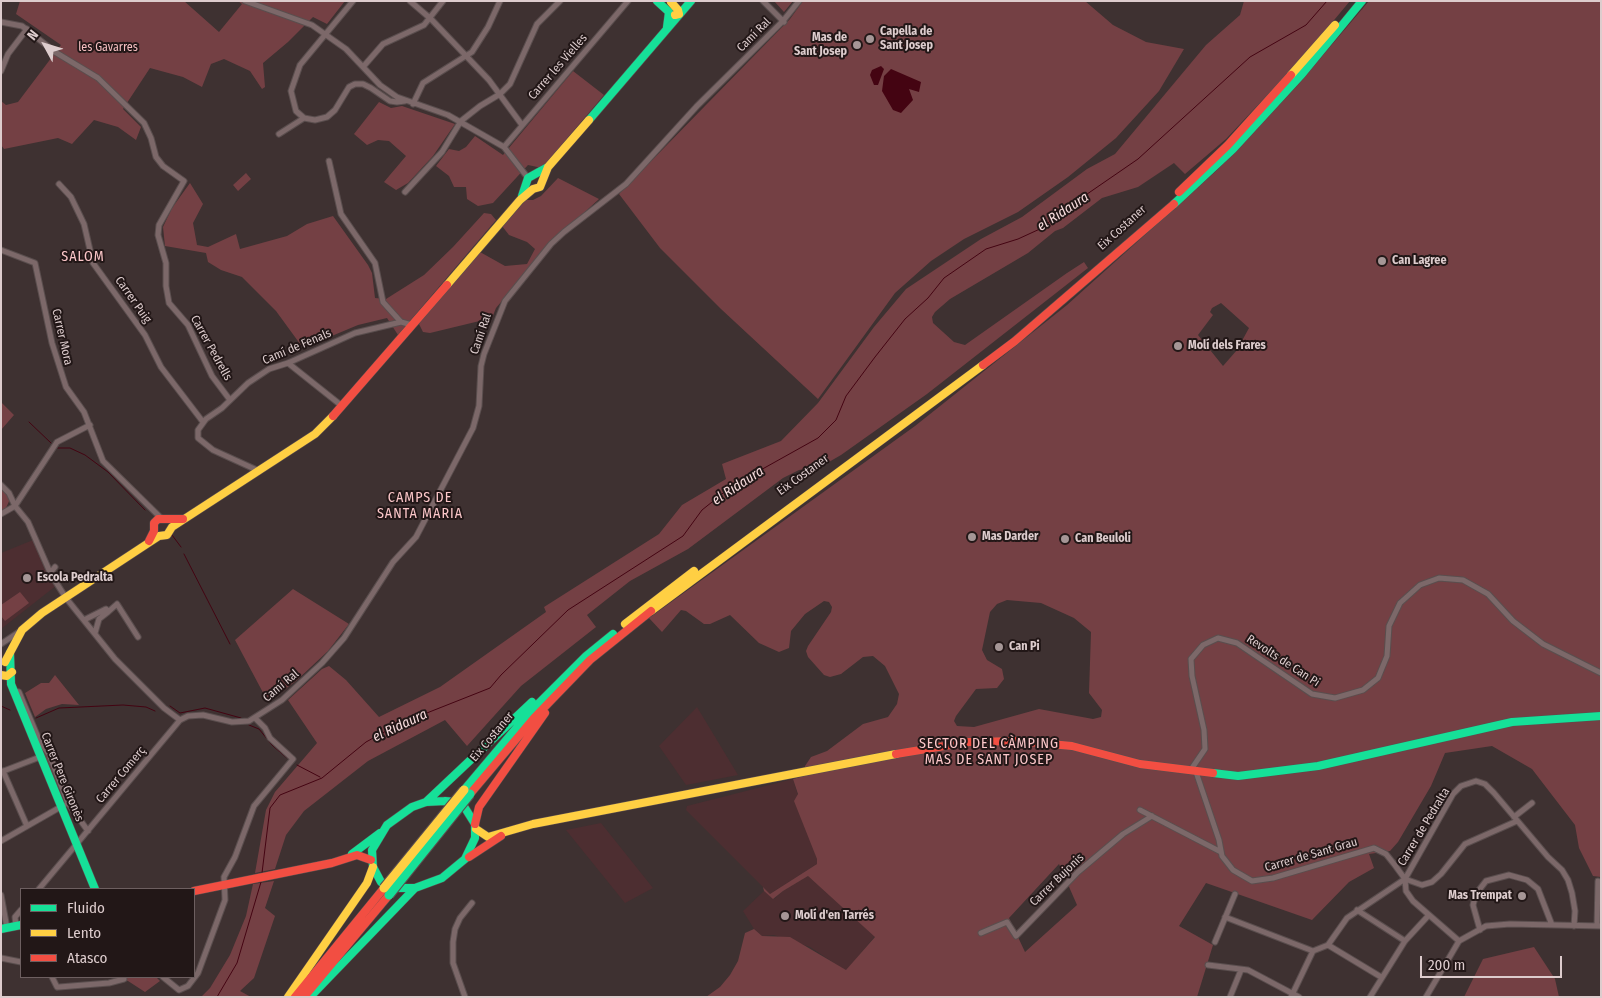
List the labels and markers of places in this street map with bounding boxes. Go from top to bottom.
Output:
place label: Capella de Sant Josep [880,25,933,53]
place label: Mas de Sant Josep [794,31,847,59]
marker: Capella de Sant Josep [864,33,876,45]
marker: Mas de Sant Josep [851,39,863,51]
place label: Can Lagree [1392,254,1446,268]
marker: Can Lagree [1376,255,1388,267]
place label: Molí dels Frares [1188,339,1266,353]
marker: Molí dels Frares [1172,340,1184,352]
place label: Mas Darder [982,530,1038,544]
marker: Mas Darder [966,531,978,543]
place label: Can Beuloli [1075,532,1131,546]
marker: Can Beuloli [1059,533,1071,545]
place label: Escola Pedralta [37,571,113,585]
marker: Escola Pedralta [21,572,33,584]
place label: Can Pi [1009,640,1040,654]
marker: Can Pi [993,641,1005,653]
place label: Mas Trempat [1448,889,1512,903]
marker: Mas Trempat [1516,890,1528,902]
place label: Molí d'en Tarrés [795,909,874,923]
marker: Molí d'en Tarrés [779,910,791,922]

